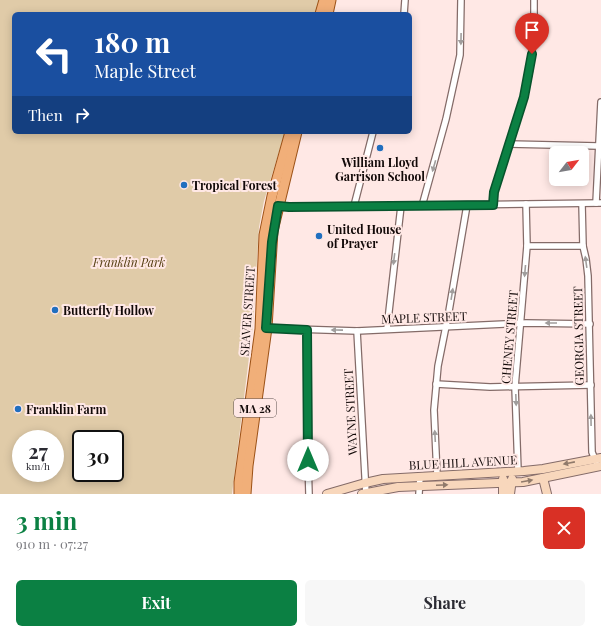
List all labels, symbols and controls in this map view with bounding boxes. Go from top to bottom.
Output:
pin [515,13,549,54]
icon: arrive [521,19,543,41]
text: 180 m [94,23,170,60]
icon: left [28,28,80,80]
one-way arrow [458,33,464,46]
text: Maple Street [94,59,196,83]
icon: right [71,104,93,126]
text: Then [28,105,63,125]
marker: William Lloyd Garrison School [375,143,385,153]
north arrow [549,146,589,186]
map controls [549,146,589,186]
place label: William Lloyd Garrison School [335,154,425,184]
one-way arrow [430,159,436,172]
place label: Tropical Forest [192,177,278,193]
marker: Tropical Forest [179,180,189,190]
place label: United House of Prayer [327,221,401,251]
marker: United House of Prayer [314,231,324,241]
one-way arrow [391,253,398,265]
park label: Franklin Park [92,254,165,270]
one-way arrow [583,256,589,268]
street label: SEAVER STREET [236,265,258,356]
one-way arrow [522,265,529,277]
street label: GEORGIA STREET [569,286,587,386]
one-way arrow [449,288,455,300]
street label: CHENEY STREET [497,289,521,384]
place label: Butterfly Hollow [63,302,155,318]
marker: Butterfly Hollow [50,305,60,315]
street label: MAPLE STREET [381,307,468,326]
one-way arrow [545,320,557,327]
one-way arrow [330,327,343,333]
street label: WAYNE STREET [340,368,360,457]
one-way arrow [513,394,519,407]
road number: MA 28 [234,399,276,417]
place label: Franklin Farm [26,401,106,417]
marker: Franklin Farm [13,404,23,414]
one-way arrow [588,413,594,426]
speed limit sign: 30 [72,430,124,482]
one-way arrow [432,430,439,442]
text: 27 [28,437,48,464]
position arrow [287,439,329,481]
street label: BLUE HILL AVENUE [408,451,518,473]
text: km/h [26,459,50,473]
one-way arrow [563,461,575,467]
one-way arrow [521,478,533,484]
one-way arrow [436,482,448,489]
text: 3 min [16,504,77,536]
button: close [543,507,585,549]
text: 910 m · 07:27 [16,535,88,552]
button: Exit [16,580,297,626]
button: Share [305,580,585,626]

